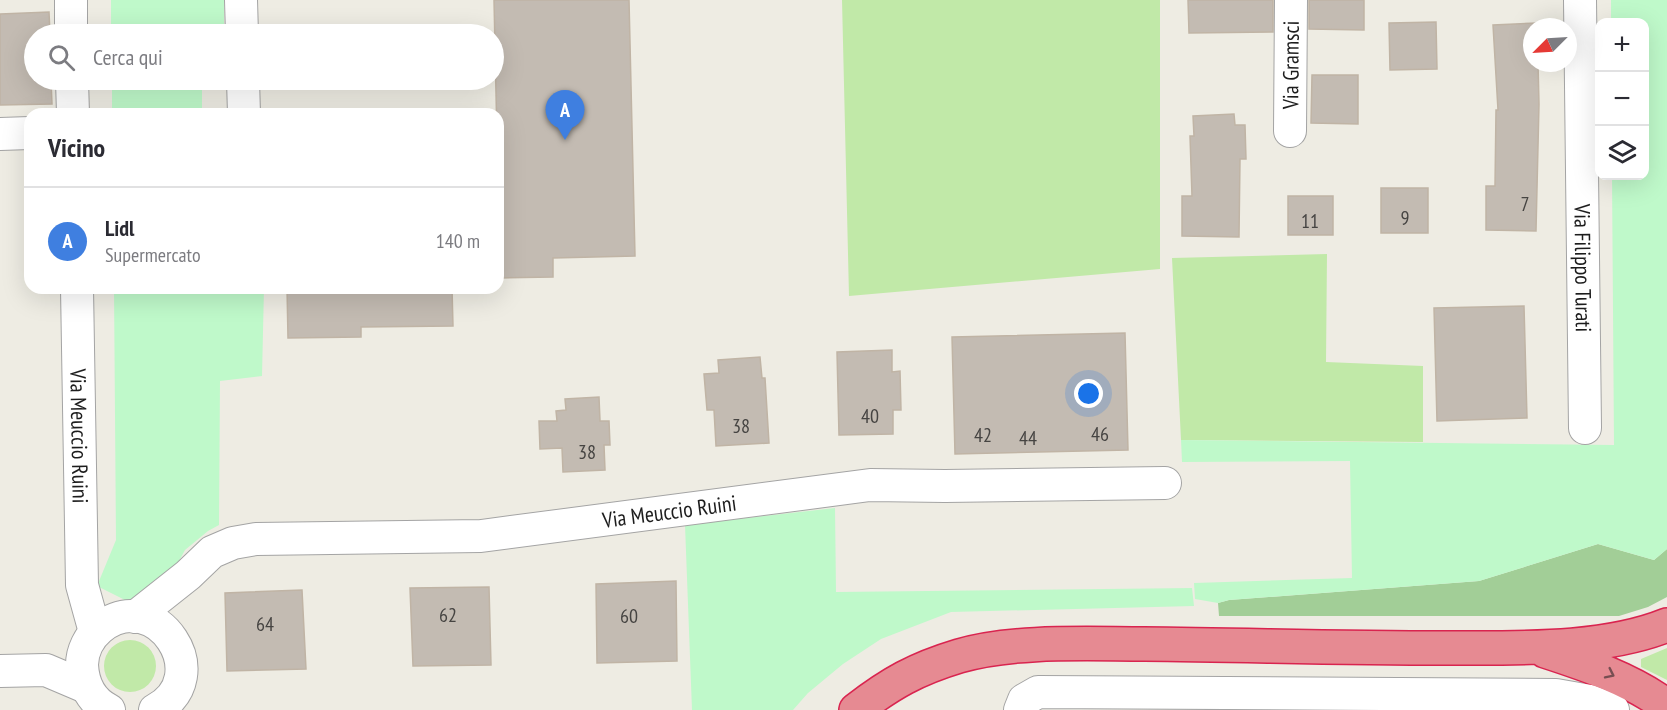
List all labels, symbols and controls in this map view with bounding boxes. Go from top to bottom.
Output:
north arrow [1523,18,1577,72]
map controls [1595,18,1649,180]
button: + [1595,18,1649,72]
street label: Via Gramsci [1276,21,1305,110]
search box [24,24,504,90]
icon: search [45,41,78,74]
text: Cerca qui [93,43,163,71]
button: − [1595,72,1649,126]
pin: A [546,90,584,140]
button: layers [1595,126,1649,180]
text: Vicino [48,131,105,164]
house number: 7 [1521,191,1530,217]
street label: Via Filippo Turati [1568,203,1598,332]
house number: 9 [1401,205,1410,231]
house number: 11 [1301,208,1319,234]
text: Lidl [105,214,134,242]
text: A [62,228,73,254]
text: 140 m [436,228,480,254]
text: Supermercato [105,242,201,268]
street label: Via Meuccio Ruini [64,367,95,504]
your location [1074,379,1103,408]
house number: 40 [861,403,879,429]
house number: 38 [732,413,750,439]
house number: 46 [1091,421,1109,447]
house number: 42 [974,422,992,448]
house number: 44 [1019,425,1037,451]
house number: 38 [578,439,596,465]
street label: Via Meuccio Ruini [600,489,738,534]
house number: 62 [439,602,457,628]
house number: 60 [620,603,638,629]
house number: 64 [256,611,274,637]
one-way arrow [1603,667,1614,679]

